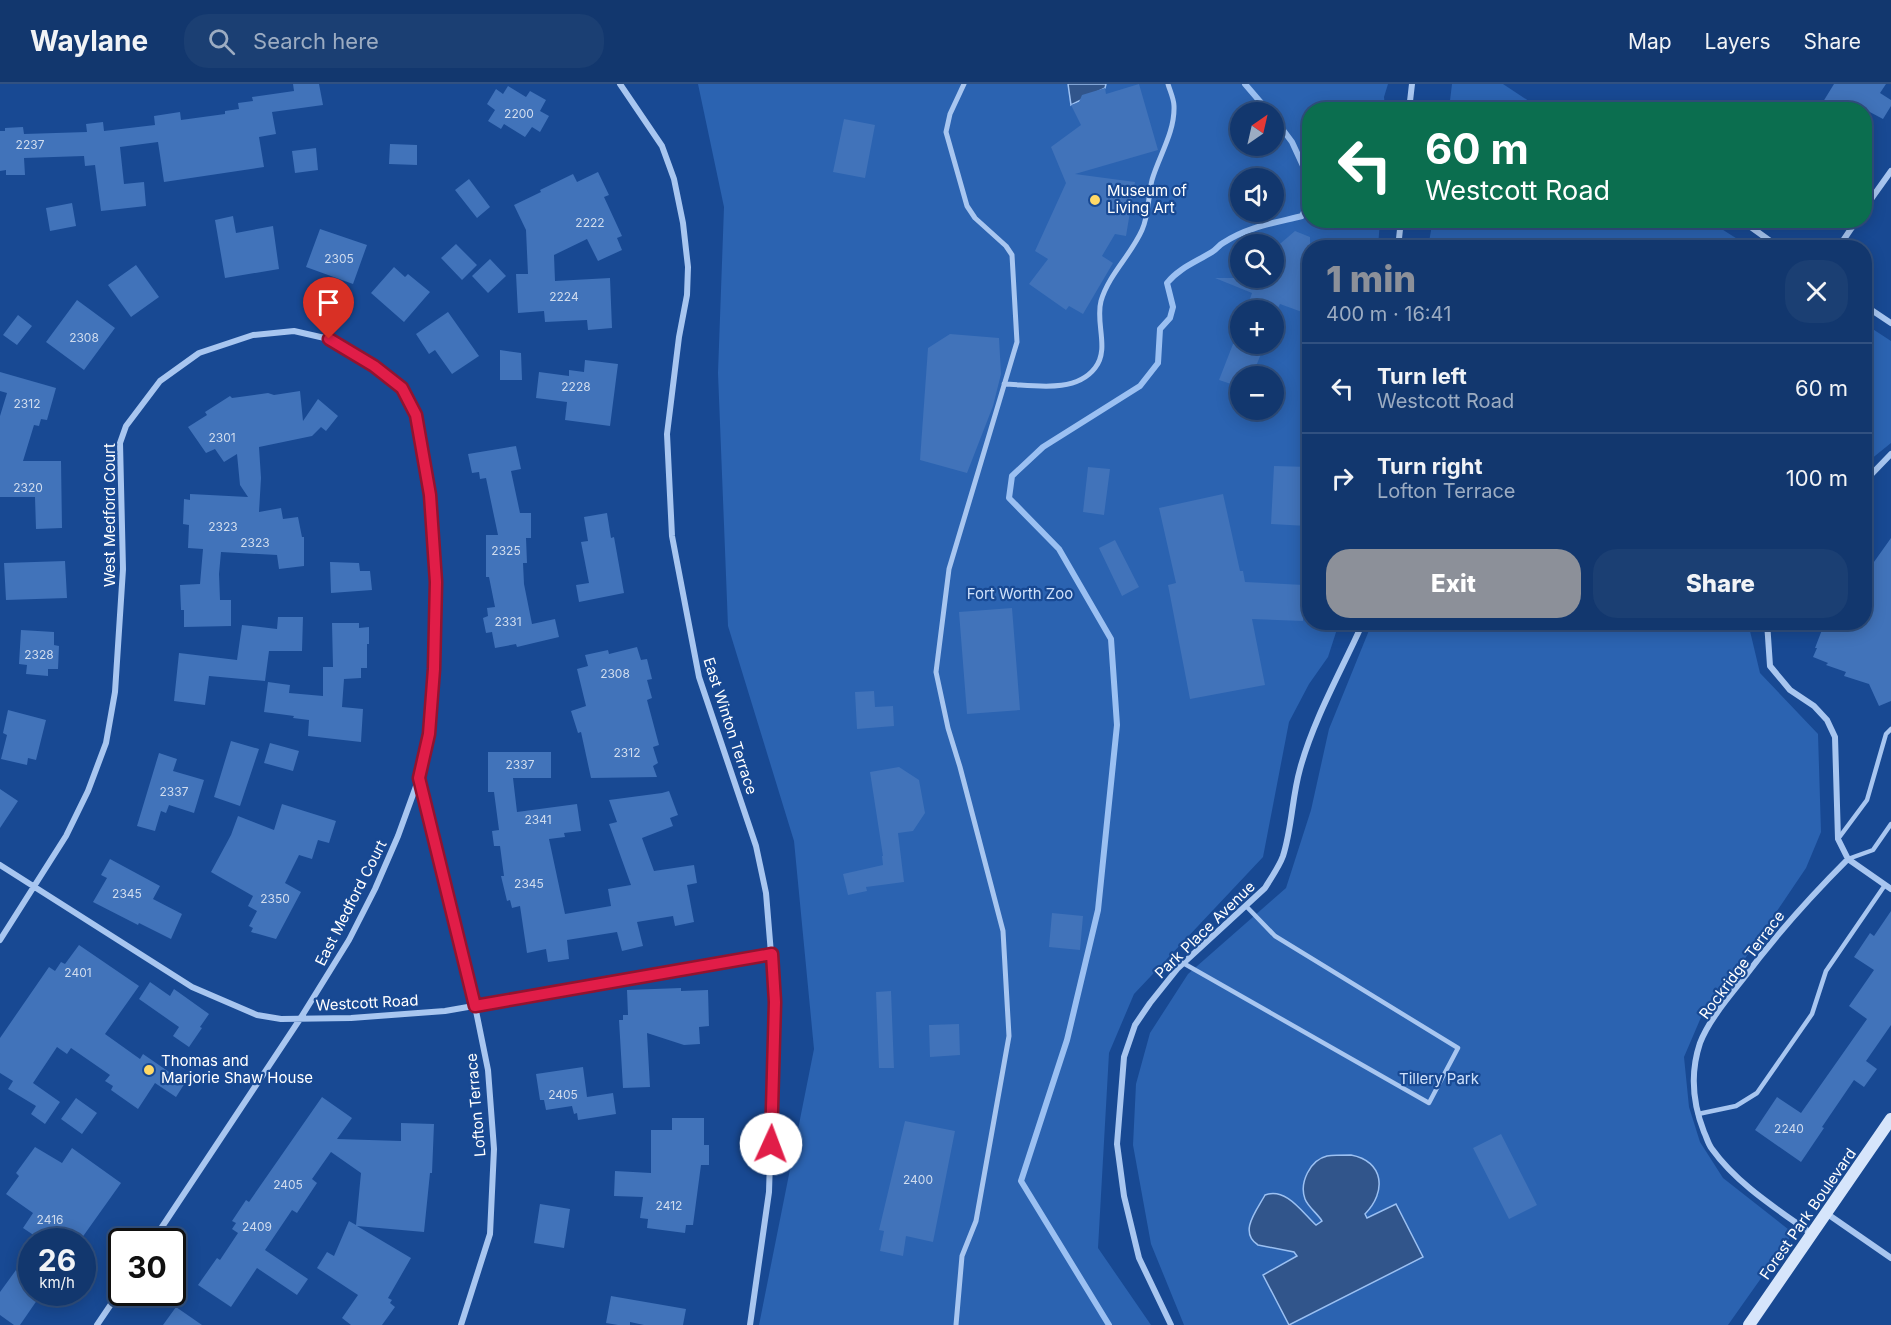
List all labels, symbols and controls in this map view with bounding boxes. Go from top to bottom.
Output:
search box [184,14,604,68]
text: Waylane [30,24,148,58]
icon: search [205,25,238,58]
text: Search here [253,28,379,54]
text: Map [1628,29,1672,54]
text: Layers [1705,29,1771,54]
text: Share [1804,29,1861,54]
north arrow [1230,102,1284,156]
map controls [1230,102,1284,420]
house number: 2200 [504,106,534,121]
text: 60 m [1425,123,1529,174]
icon: left [1326,126,1404,204]
house number: 2237 [16,137,45,152]
button: sound [1230,168,1284,222]
text: Westcott Road [1425,174,1610,207]
place label: Museum of Living Art [1107,181,1187,217]
marker: Museum of Living Art [1088,193,1102,207]
house number: 2222 [575,215,605,230]
button: search [1230,234,1284,288]
house number: 2305 [324,251,354,266]
text: 1 min [1326,257,1416,301]
button: close [1785,260,1848,323]
pin [303,277,354,339]
icon: arrive [312,286,345,319]
house number: 2224 [549,289,579,304]
button: + [1230,300,1284,354]
text: 400 m · 16:41 [1326,302,1451,326]
house number: 2308 [69,330,99,345]
text: Turn left [1377,363,1467,389]
button: − [1230,366,1284,420]
icon: left [1326,372,1359,405]
text: 60 m [1795,375,1848,401]
house number: 2228 [561,379,591,394]
text: Westcott Road [1377,389,1514,413]
house number: 2312 [14,396,40,411]
house number: 2301 [208,430,236,445]
street label: West Medford Court [100,443,119,587]
text: Turn right [1377,453,1483,479]
icon: right [1326,462,1359,495]
text: 100 m [1786,465,1848,491]
text: Lofton Terrace [1377,479,1516,503]
house number: 2320 [13,480,43,495]
house number: 2323 [208,519,238,534]
house number: 2323 [240,535,270,550]
house number: 2325 [491,543,521,558]
button: Exit [1326,549,1581,618]
button: Share [1593,549,1848,618]
park label: Fort Worth Zoo [967,584,1073,603]
house number: 2331 [494,614,522,629]
house number: 2328 [24,647,54,662]
street label: East Winton Terrace [699,655,762,797]
house number: 2308 [600,666,630,681]
house number: 2312 [614,745,640,760]
house number: 2337 [506,757,535,772]
house number: 2337 [160,784,189,799]
house number: 2341 [524,812,552,827]
street label: East Medford Court [311,837,390,969]
house number: 2345 [514,876,544,891]
street label: Park Place Avenue [1151,877,1259,982]
house number: 2345 [112,886,142,901]
house number: 2350 [260,891,290,906]
street label: Rockridge Terrace [1695,907,1788,1023]
house number: 2401 [64,965,92,980]
street label: Westcott Road [315,990,419,1015]
place label: Thomas and Marjorie Shaw House [161,1051,313,1087]
street label: Lofton Terrace [462,1052,489,1158]
marker: Thomas and Marjorie Shaw House [142,1063,156,1077]
park label: Tillery Park [1399,1069,1480,1088]
house number: 2405 [548,1087,578,1102]
position arrow [739,1112,803,1176]
house number: 2240 [1774,1121,1804,1136]
street label: Forest Park Boulevard [1755,1144,1860,1283]
house number: 2400 [903,1172,933,1187]
house number: 2405 [273,1177,303,1192]
house number: 2412 [656,1198,682,1213]
house number: 2416 [37,1212,63,1227]
house number: 2409 [242,1219,272,1234]
speed limit sign: 30 [108,1228,186,1306]
text: 26 [38,1242,76,1278]
text: km/h [39,1273,75,1292]

